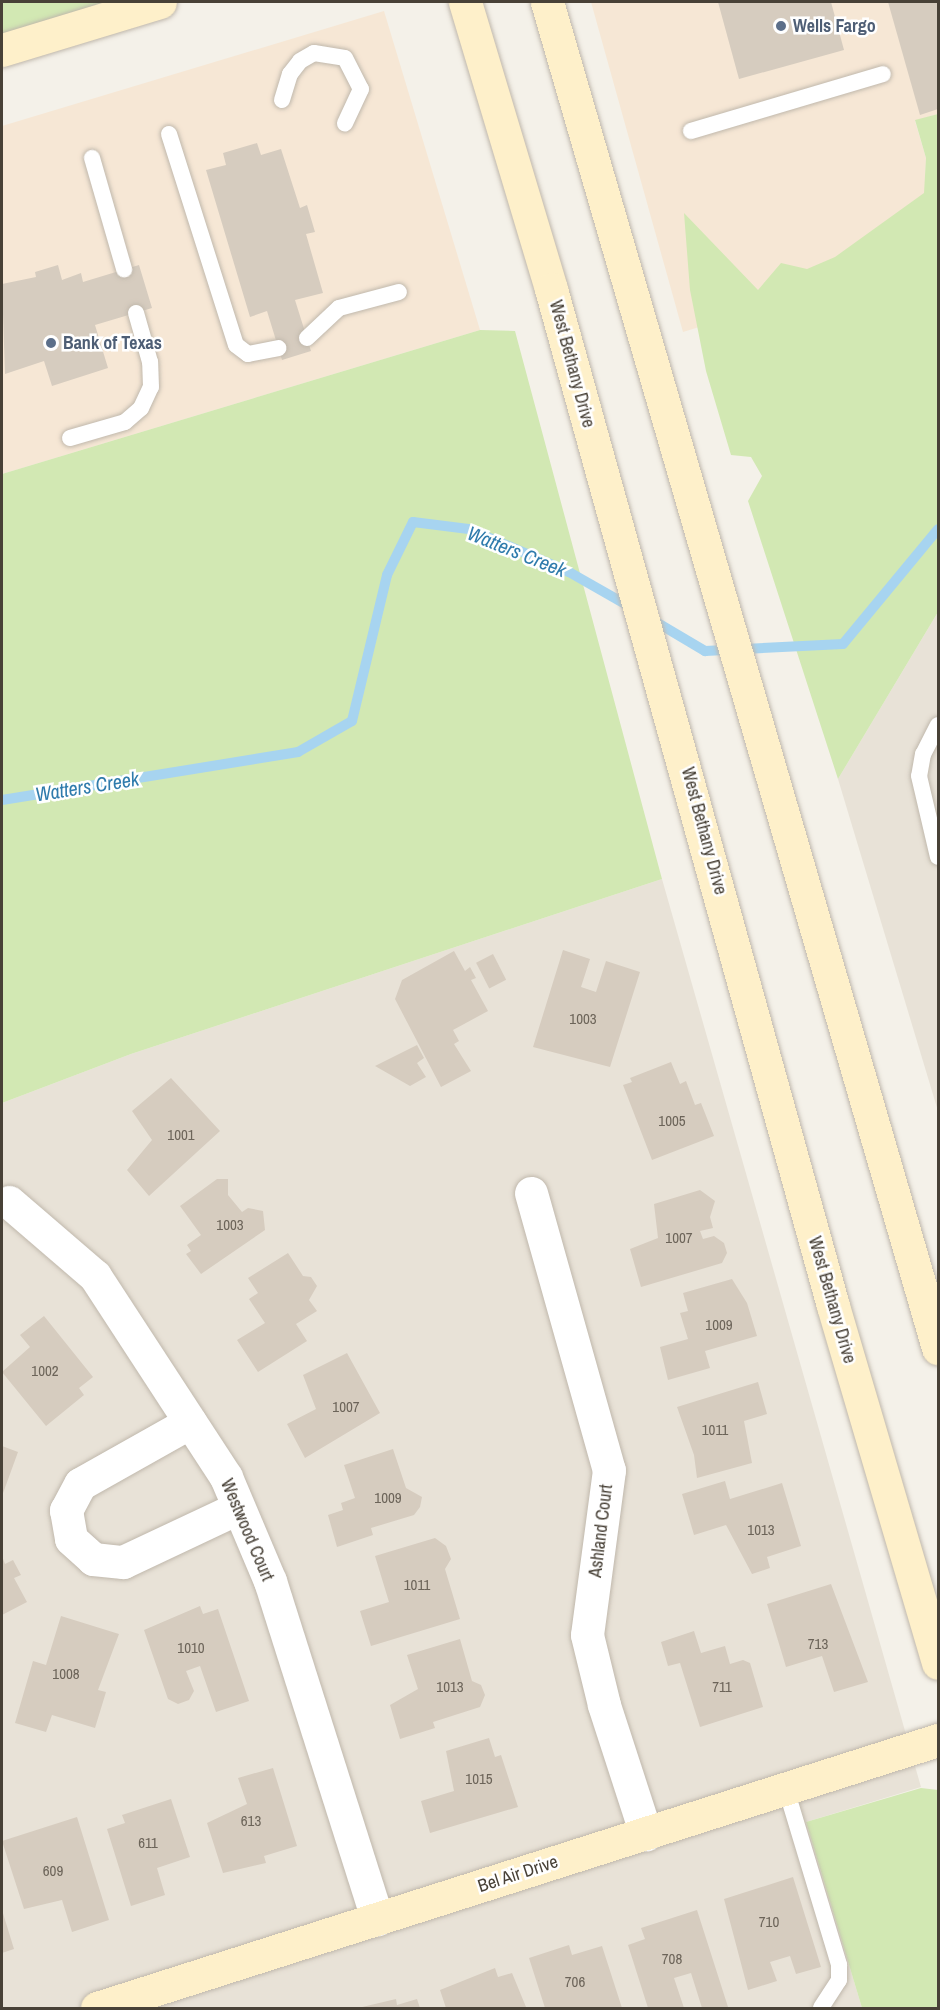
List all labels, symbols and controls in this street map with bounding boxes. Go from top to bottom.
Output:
place label: Wells Fargo [793,15,876,37]
marker: Wells Fargo [774,19,788,33]
street label: West Bethany Drive [545,298,599,430]
place label: Bank of Texas [63,332,162,354]
marker: Bank of Texas [44,336,58,350]
water label: Watters Creek [464,520,570,582]
street label: West Bethany Drive [677,765,731,897]
water label: Watters Creek [34,766,140,806]
house number: 1003 [569,1010,597,1028]
house number: 1005 [658,1112,686,1130]
house number: 1001 [167,1126,195,1144]
house number: 1003 [216,1216,244,1234]
house number: 1007 [665,1229,693,1247]
street label: West Bethany Drive [804,1234,860,1366]
house number: 1009 [705,1316,733,1334]
house number: 1002 [31,1362,59,1380]
house number: 1007 [332,1398,360,1416]
house number: 1011 [702,1421,728,1439]
street label: Westwood Court [216,1476,278,1584]
street label: Ashland Court [585,1483,617,1579]
house number: 1009 [374,1489,402,1507]
house number: 1013 [747,1521,775,1539]
house number: 1011 [404,1576,430,1594]
house number: 713 [808,1635,828,1653]
house number: 1010 [177,1639,205,1657]
house number: 1008 [52,1665,80,1683]
house number: 1013 [436,1678,464,1696]
house number: 711 [712,1678,732,1696]
house number: 1015 [465,1770,493,1788]
house number: 613 [241,1812,261,1830]
house number: 611 [138,1834,158,1852]
street label: Bel Air Drive [475,1851,561,1897]
house number: 609 [43,1862,63,1880]
house number: 710 [759,1913,779,1931]
house number: 708 [662,1950,682,1968]
house number: 706 [565,1973,585,1991]

